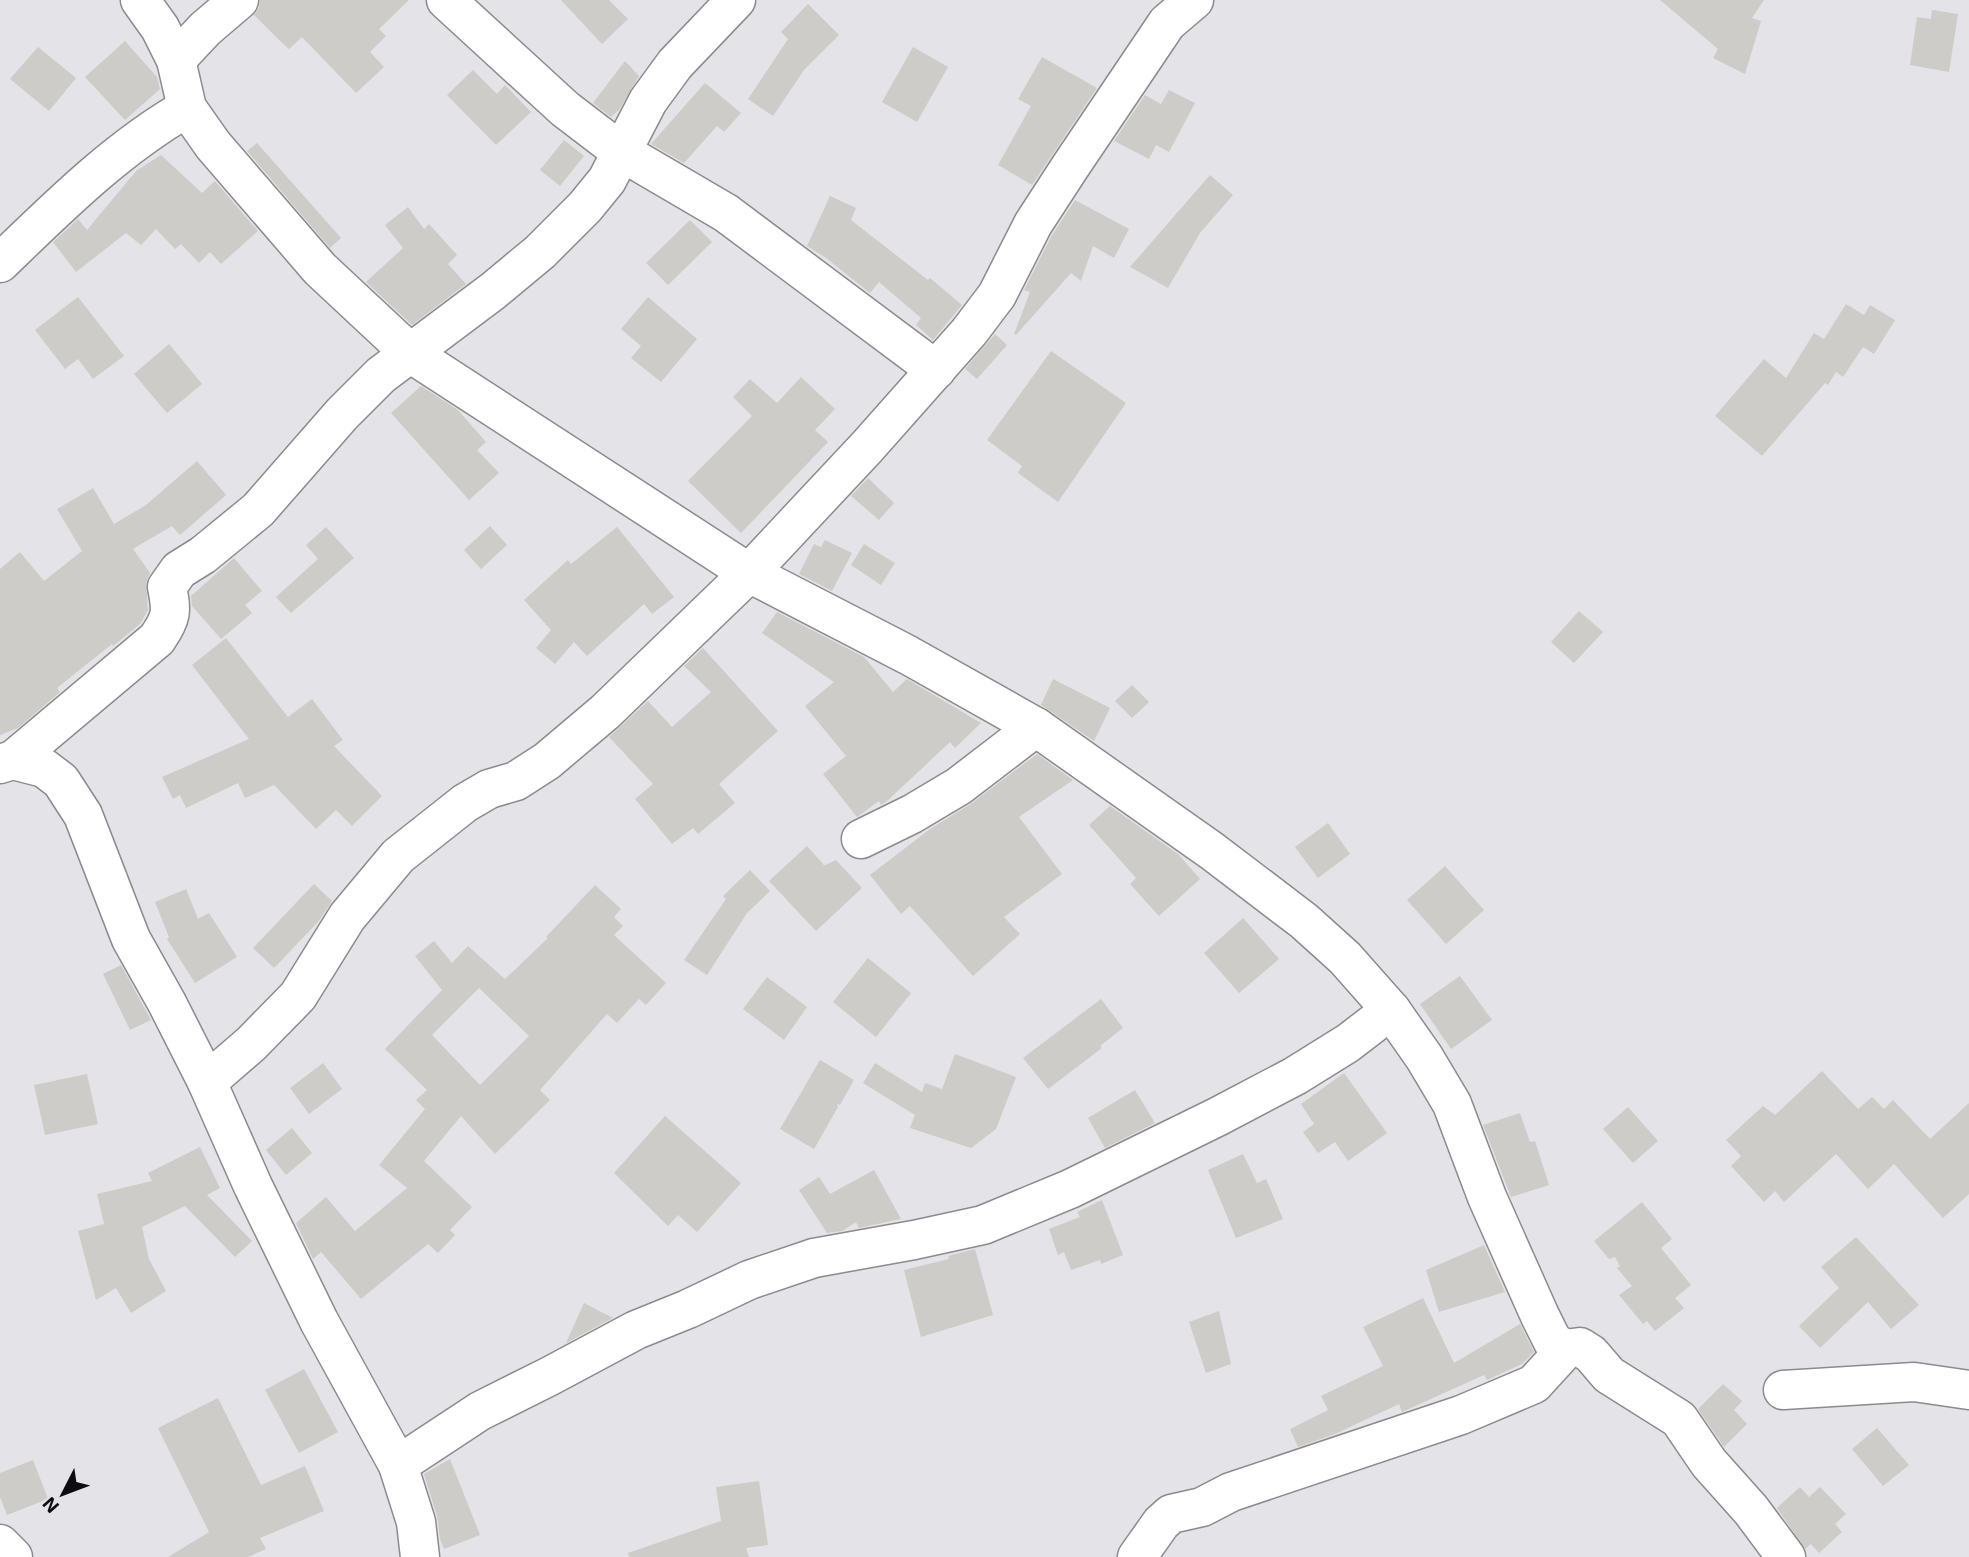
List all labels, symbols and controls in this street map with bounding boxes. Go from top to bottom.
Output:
north arrow [28,1459,98,1529]
text: N [37,1493,63,1519]

